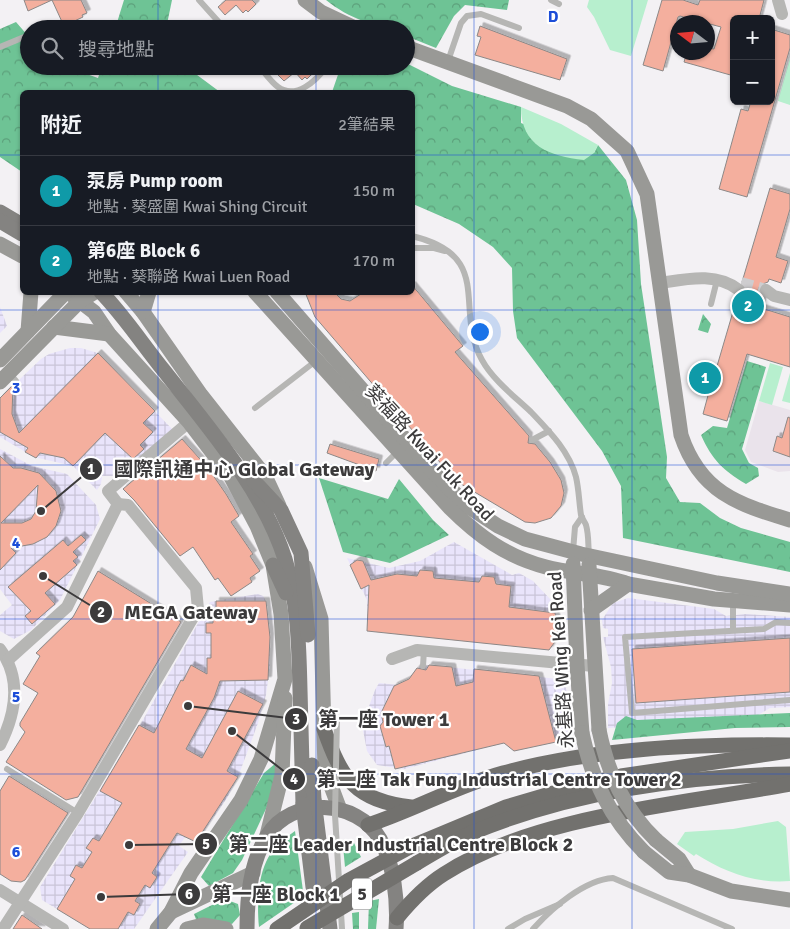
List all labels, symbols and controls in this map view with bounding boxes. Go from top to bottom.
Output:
text: D [548,7,559,27]
north arrow [670,15,715,60]
map controls [730,15,775,105]
button: + [730,15,775,60]
search box [20,20,415,75]
icon: search [38,34,66,62]
text: 搜尋地點 [78,38,154,62]
button: − [730,60,775,105]
text: 附近 [40,112,82,138]
text: 2筆結果 [338,115,395,135]
text: 泵房 Pump room [87,169,223,193]
text: 1 [52,181,60,201]
text: 150 m [353,181,395,201]
text: 地點 · 葵盛圍 Kwai Shing Circuit [87,197,307,217]
text: 第6座 Block 6 [87,239,200,263]
text: 2 [52,251,60,271]
text: 170 m [353,251,395,271]
text: 地點 · 葵聯路 Kwai Luen Road [87,267,290,287]
pin: 2 [732,287,764,325]
your location [467,319,493,345]
pin: 1 [689,359,721,397]
text: 3 [12,378,20,398]
street label: 葵福路 Kwai Fuk Road [360,379,499,526]
callout: 國際訊通中心 Global Gateway [78,451,384,486]
text: 國際訊通中心 Global Gateway [114,457,375,482]
text: 1 [87,460,95,478]
text: 4 [12,533,21,553]
street label: 永基路 Wing Kei Road [543,571,579,749]
callout: MEGA Gateway [89,595,267,630]
text: MEGA Gateway [124,600,258,625]
text: 2 [97,603,105,621]
text: 5 [12,687,20,707]
callout: 第一座 Tower 1 [283,701,459,736]
text: 第一座 Tower 1 [318,707,450,732]
text: 3 [292,710,300,728]
callout: 第二座 Tak Fung Industrial Centre Tower 2 [281,761,691,796]
text: 第二座 Tak Fung Industrial Centre Tower 2 [316,767,682,792]
text: 4 [290,770,298,788]
callout: 第二座 Leader Industrial Centre Block 2 [193,826,583,861]
text: 第二座 Leader Industrial Centre Block 2 [229,832,573,857]
text: 5 [202,835,210,853]
text: 6 [12,842,21,862]
callout: 第一座 Block 1 [177,876,350,911]
road number: 5 [352,879,372,910]
text: 第一座 Block 1 [212,882,340,907]
text: 6 [185,885,193,903]

